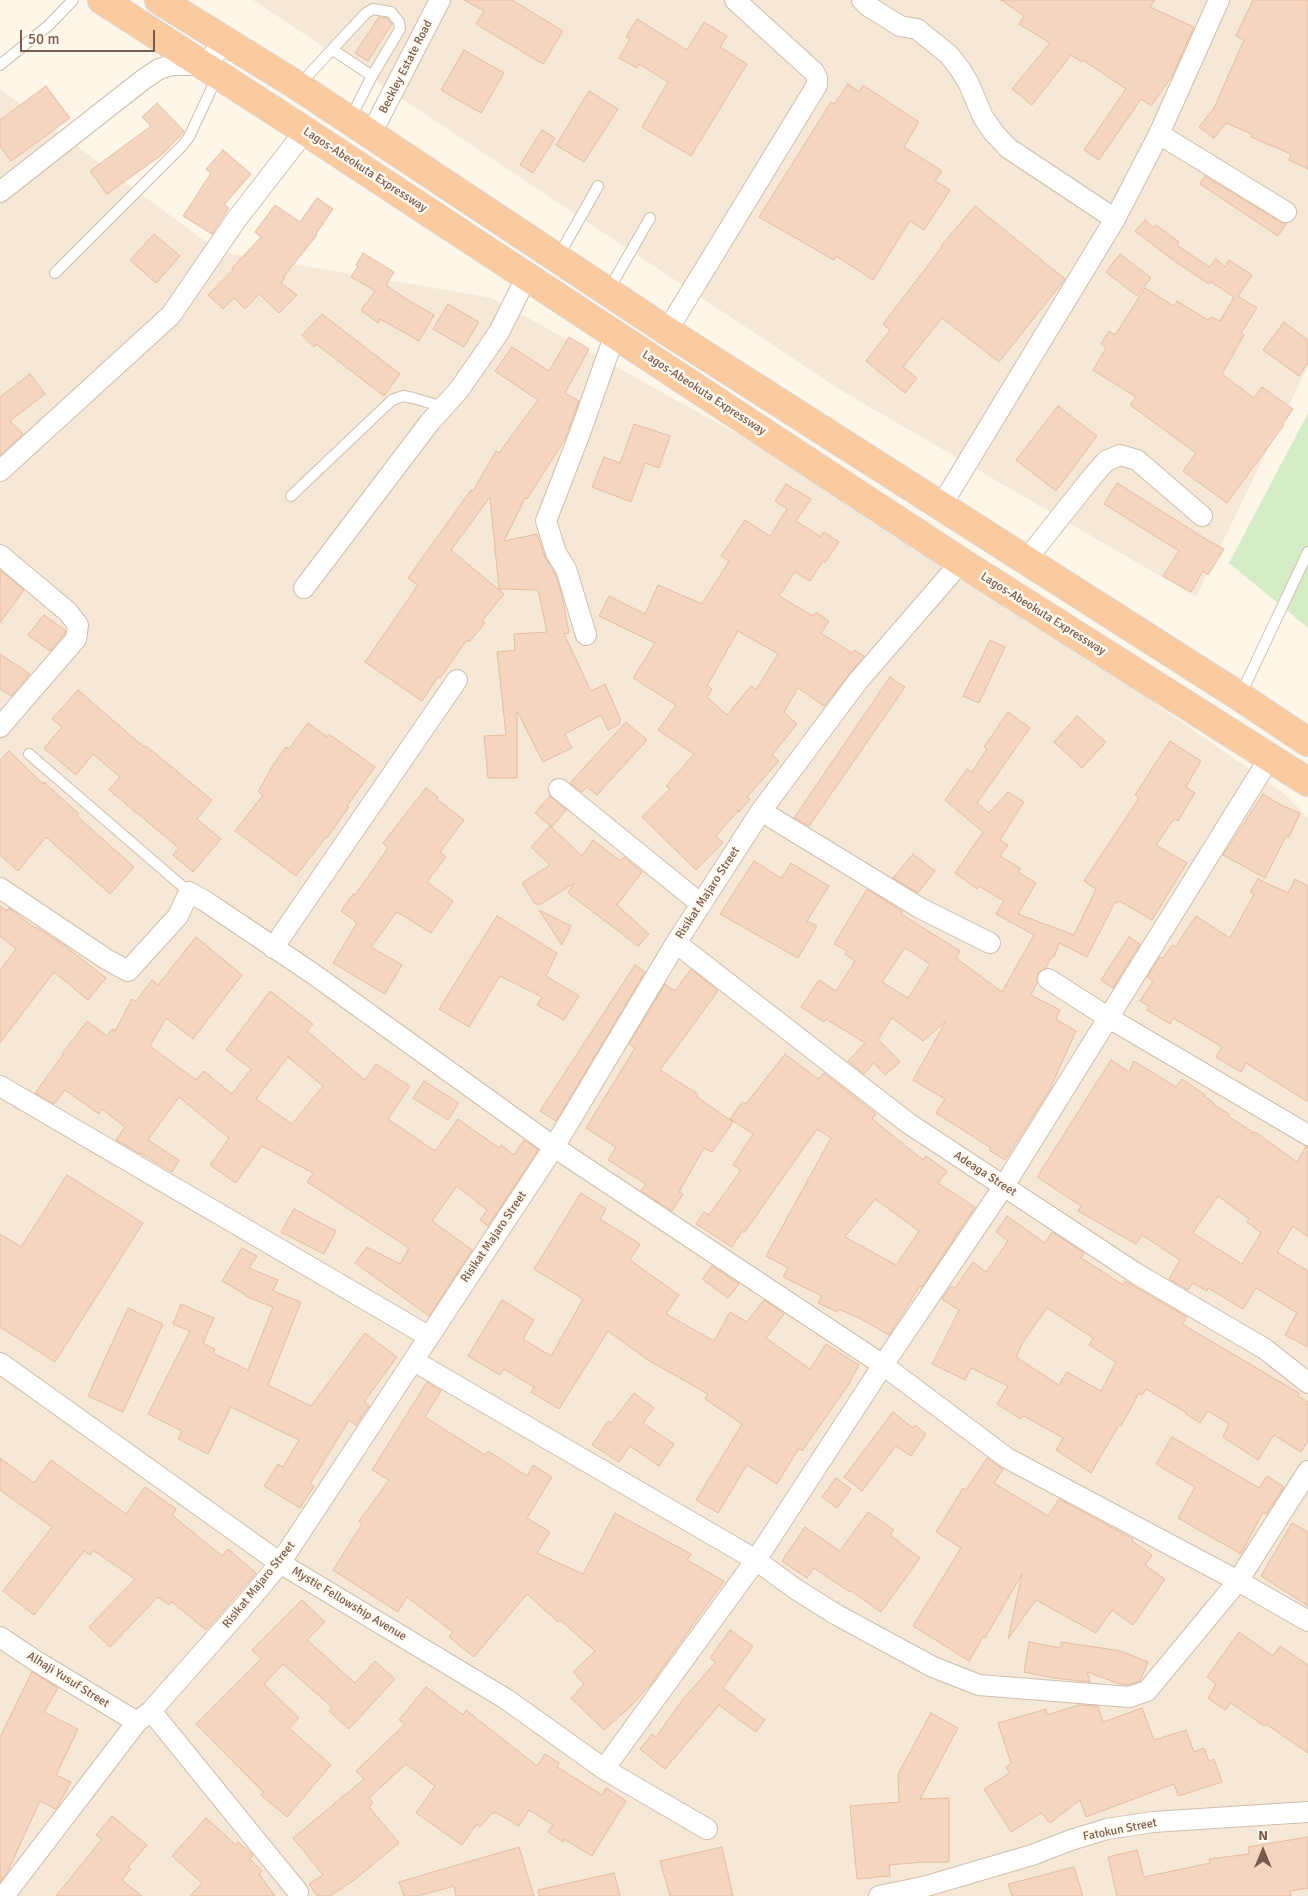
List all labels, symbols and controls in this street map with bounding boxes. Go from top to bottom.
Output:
street label: Beckley Estate Road [376,18,436,116]
scale bar [22,20,158,52]
text: 50 m [28,30,59,48]
street label: Lagos-Abeokuta Expressway [300,125,430,215]
street label: Lagos-Abeokuta Expressway [639,348,769,438]
street label: Lagos-Abeokuta Expressway [978,570,1108,658]
street label: Risikat Majaro Street [673,844,743,942]
street label: Adeaga Street [951,1148,1019,1200]
street label: Risikat Majaro Street [458,1188,530,1286]
street label: Risikat Majaro Street [220,1539,298,1631]
street label: Mystic Fellowship Avenue [289,1564,409,1644]
street label: Alhaji Yusuf Street [24,1649,112,1711]
street label: Fatokun Street [1082,1816,1158,1844]
north arrow [1238,1826,1288,1876]
text: N [1258,1827,1268,1844]

